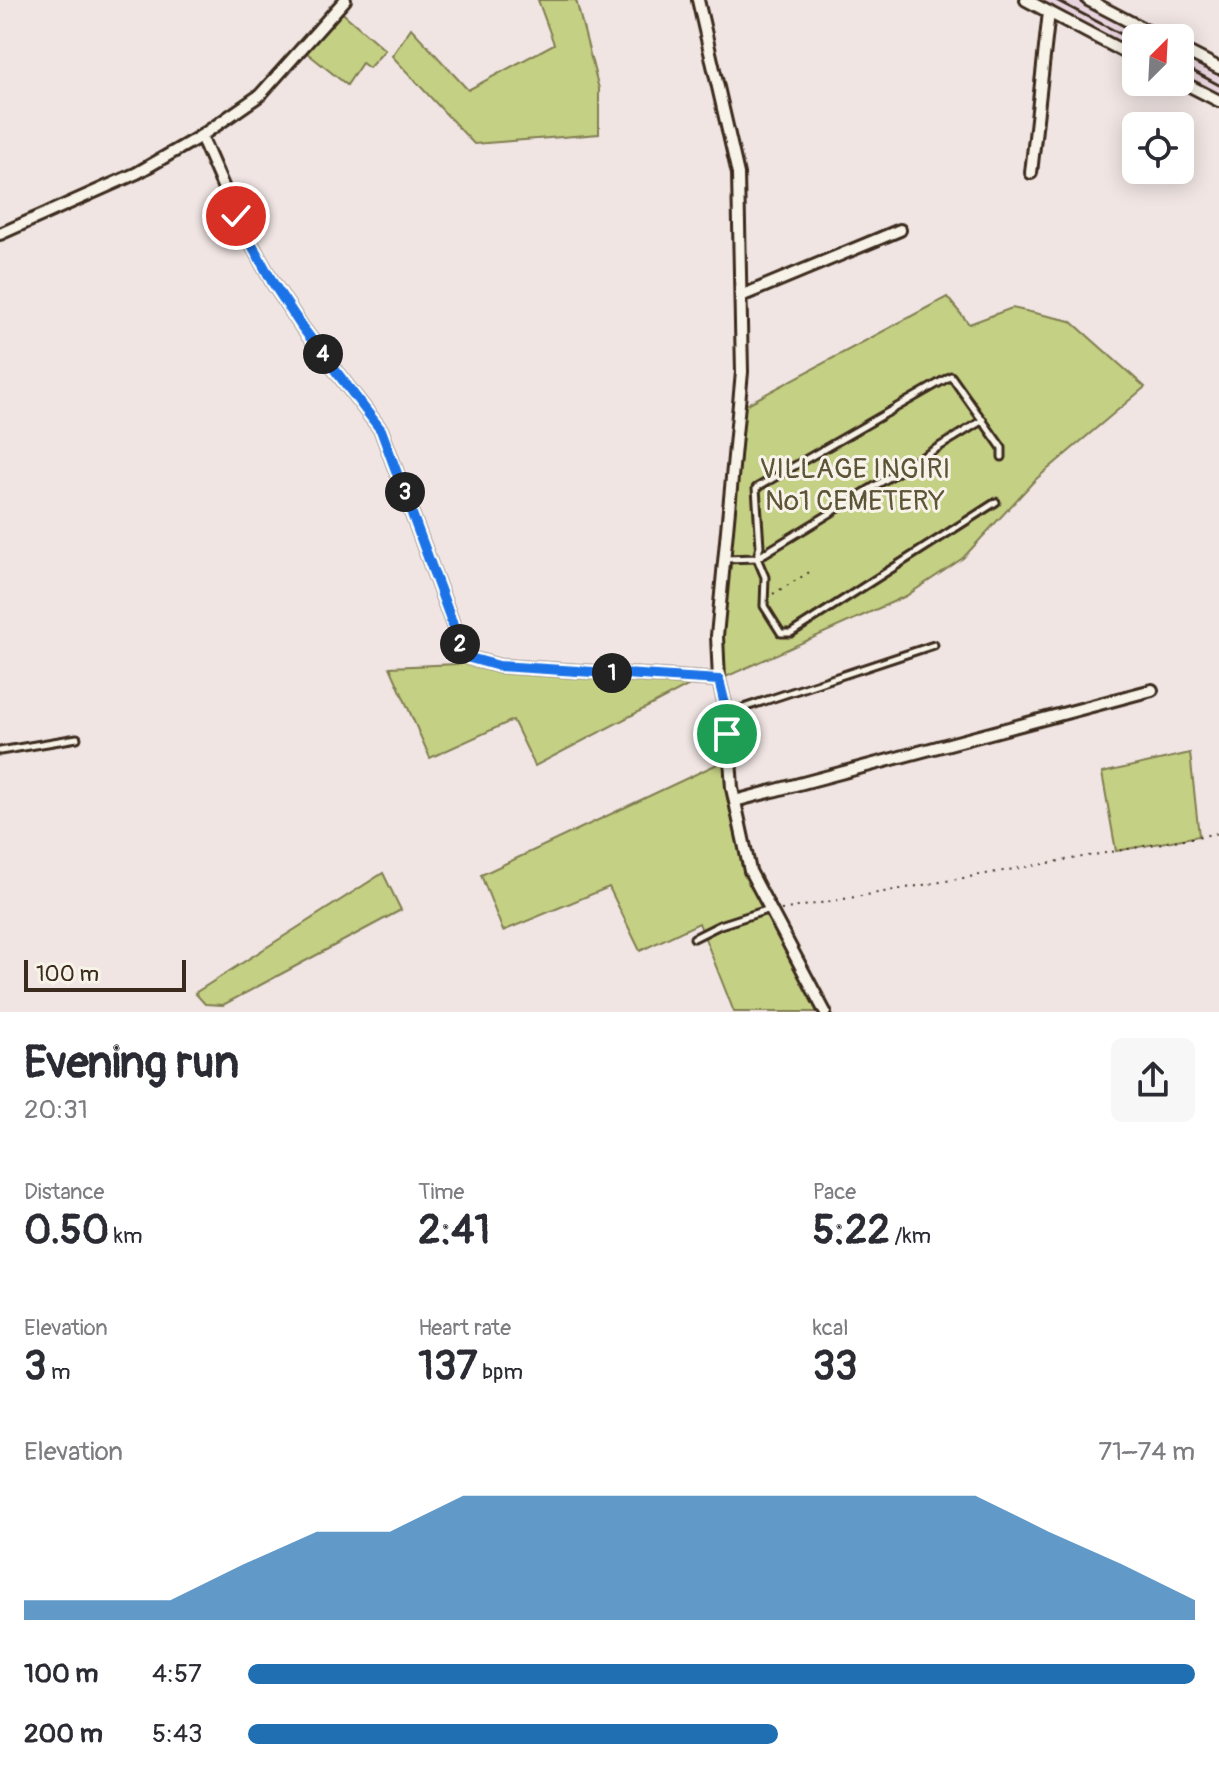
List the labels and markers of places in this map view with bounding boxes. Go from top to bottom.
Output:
pin [202,182,270,250]
pin: 4 [303,334,343,374]
pin: 3 [385,472,425,512]
pin: 2 [440,624,480,664]
pin: 1 [592,653,632,693]
pin [693,700,761,768]

